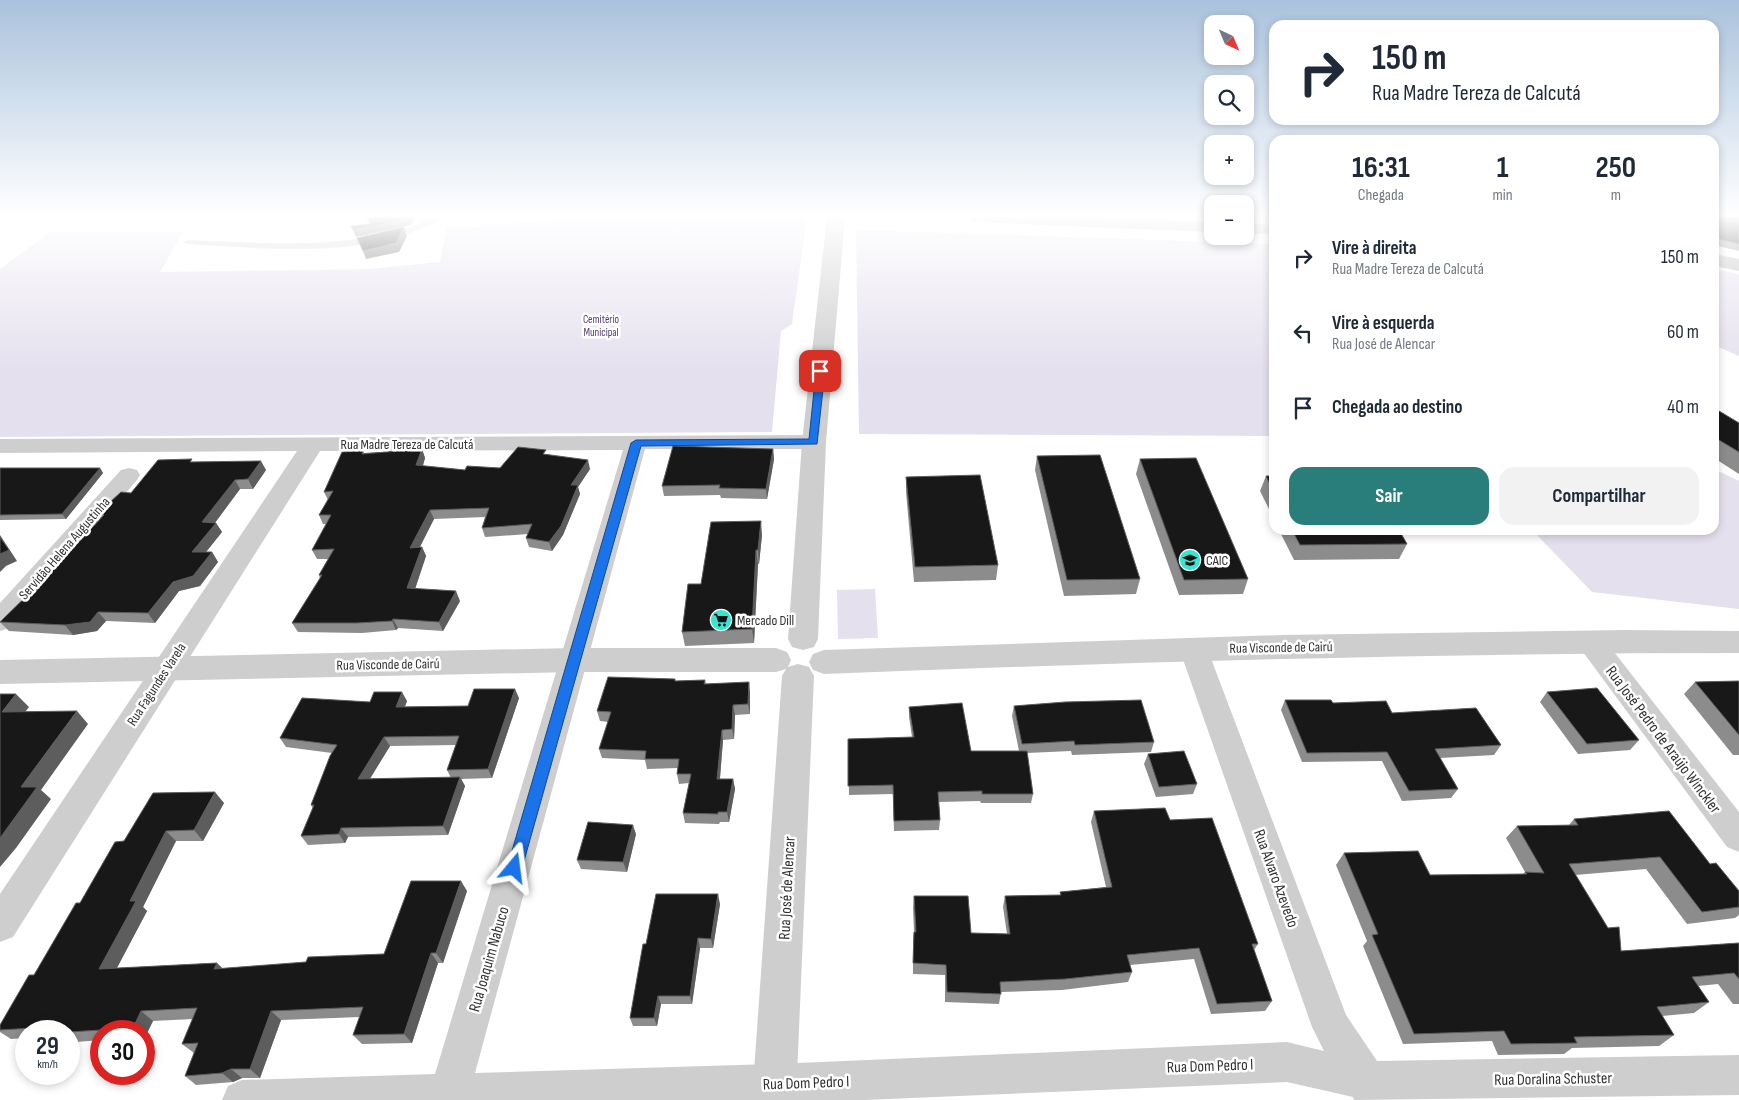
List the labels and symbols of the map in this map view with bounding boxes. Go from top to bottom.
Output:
north arrow [1204,15,1254,65]
park label: Cemitério Municipal [583,313,620,339]
pin [799,350,841,392]
street label: Rua Madre Tereza de Calcutá [341,436,473,453]
street label: Servidão Helena Augustinha [15,494,113,603]
school or university icon: CAIC [1178,548,1202,572]
place label: CAIC [1206,552,1229,569]
supermarket icon: Mercado Dill [709,608,733,632]
place label: Mercado Dill [737,612,794,629]
street label: Rua Visconde de Cairú [1229,638,1333,657]
street label: Rua Fagundes Varela [123,640,189,729]
street label: Rua Visconde de Cairú [336,655,440,674]
street label: Rua José Pedro de Araújo Winckler [1601,662,1725,818]
street label: Rua Alvaro Azevedo [1249,827,1302,930]
street label: Rua José de Alencar [775,836,800,940]
position arrow [487,841,539,893]
street label: Rua Joaquim Nabuco [465,905,514,1014]
speed limit sign: 30 [90,1020,155,1085]
street label: Rua Dom Pedro I [1166,1055,1254,1078]
street label: Rua Doralina Schuster [1494,1069,1613,1090]
street label: Rua Dom Pedro I [762,1072,850,1095]

